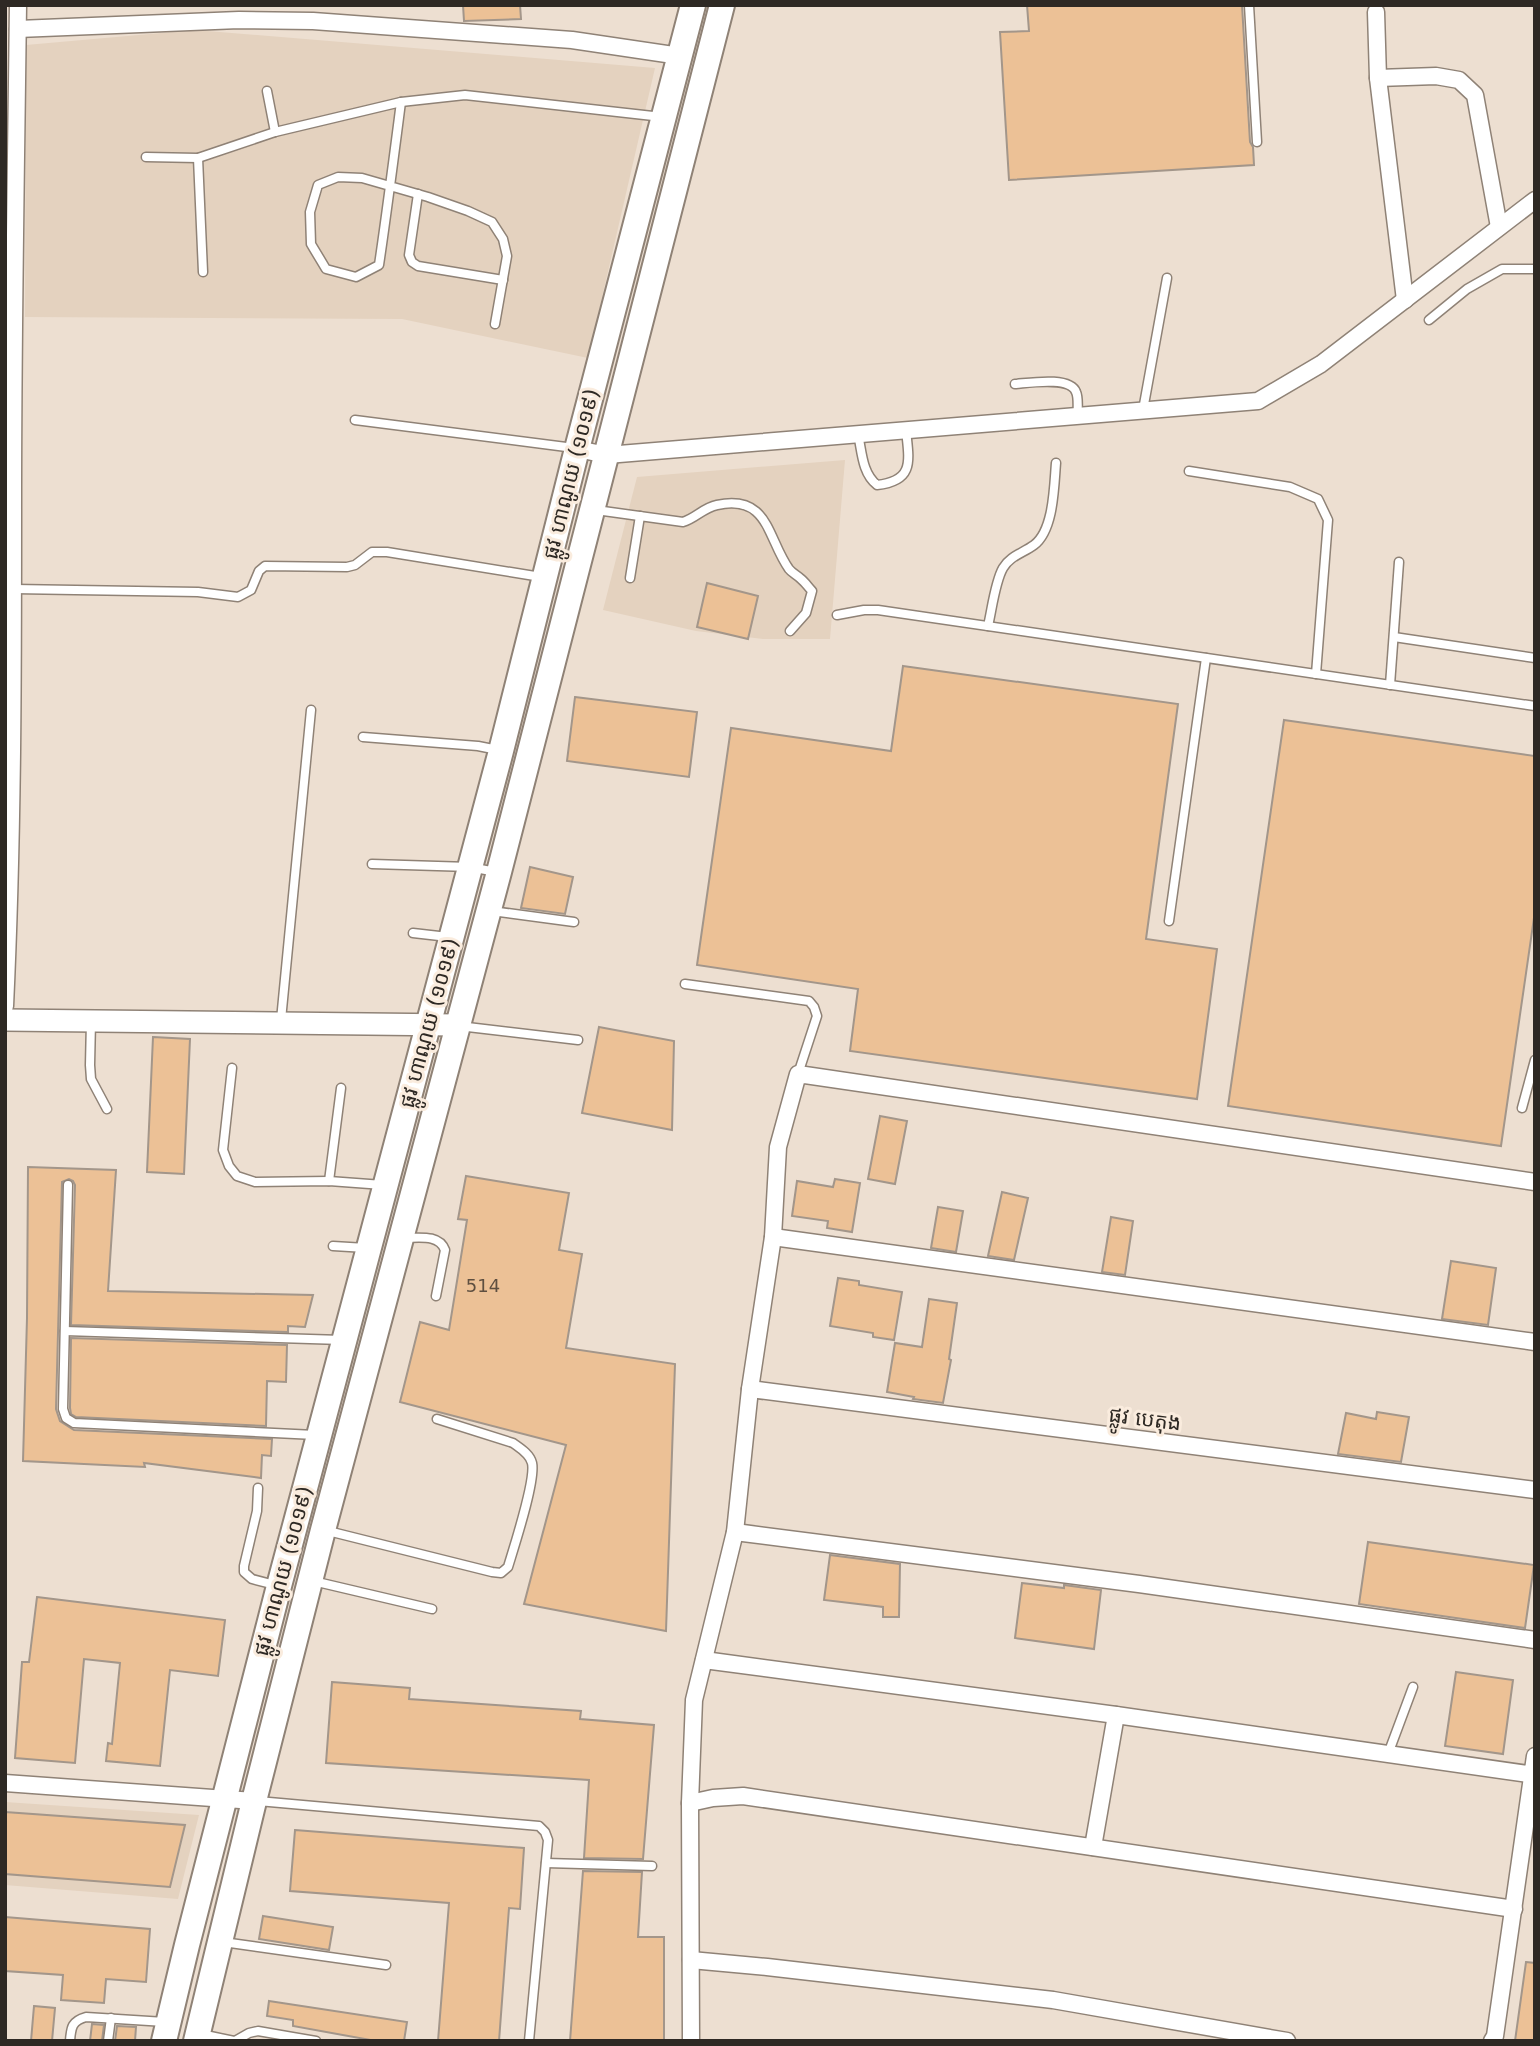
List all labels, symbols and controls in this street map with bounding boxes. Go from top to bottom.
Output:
street label: ផ្លូវ ហាណូយ (១០១៩) [538,386,611,563]
street label: ផ្លូវ ហាណូយ (១០១៩) [395,935,470,1112]
house number: 514 [466,1275,500,1296]
street label: ផ្លូវ បេតុង [1106,1403,1183,1443]
street label: ផ្លូវ ហាណូយ (១០១៩) [249,1483,324,1660]

